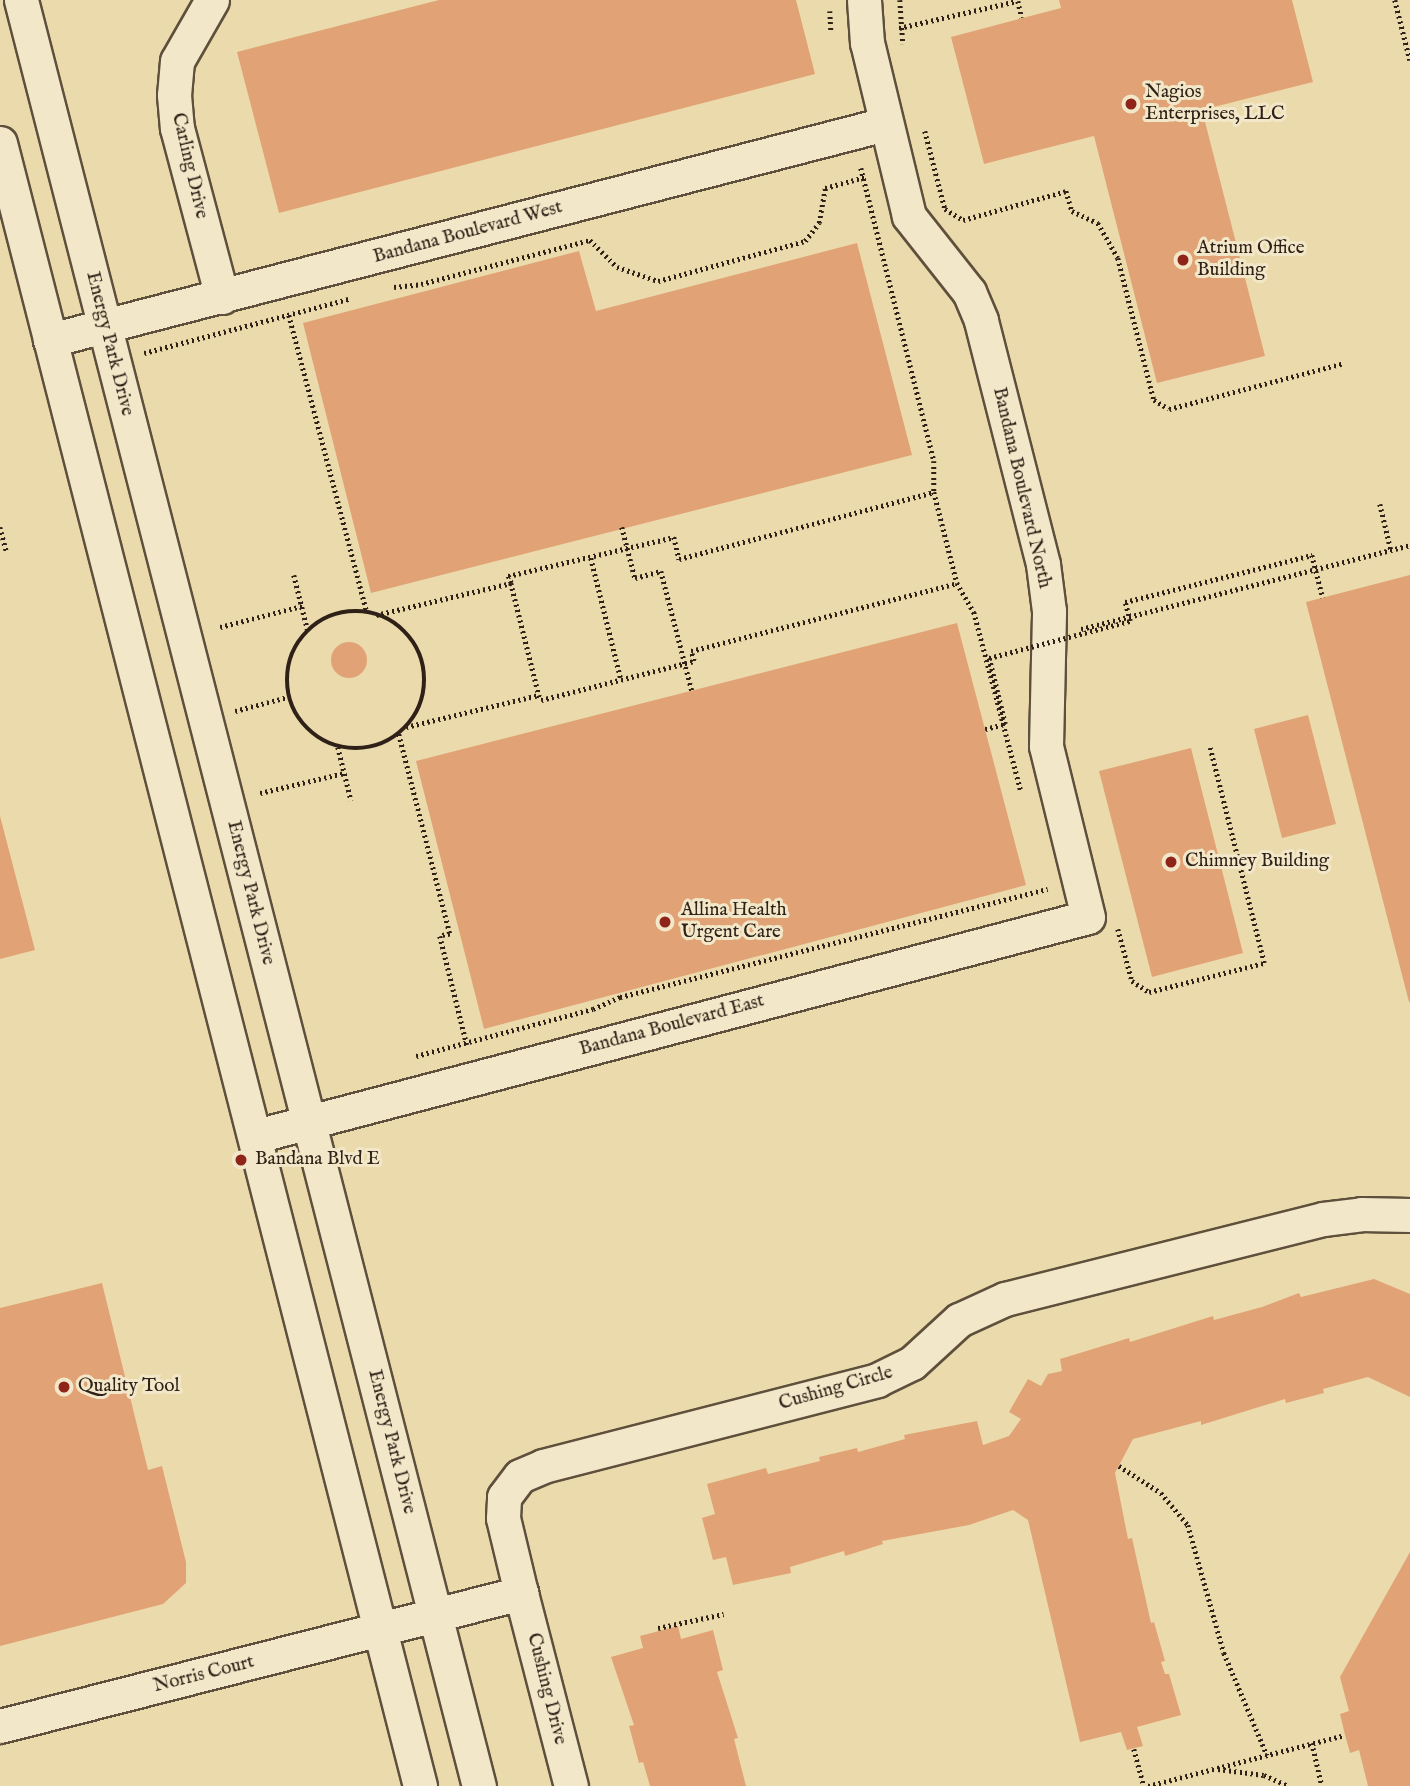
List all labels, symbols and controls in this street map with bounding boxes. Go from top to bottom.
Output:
place label: Nagios Enterprises, LLC [1145,82,1285,126]
marker: Nagios Enterprises, LLC [1123,96,1139,112]
street label: Carling Drive [166,111,212,221]
street label: Bandana Boulevard West [371,197,565,269]
place label: Atrium Office Building [1197,238,1304,282]
marker: Atrium Office Building [1175,252,1191,268]
street label: Energy Park Drive [80,269,138,419]
street label: Bandana Boulevard North [987,385,1055,591]
street label: Energy Park Drive [221,818,279,968]
place label: Chimney Building [1185,851,1329,873]
marker: Chimney Building [1163,854,1179,870]
place label: Allina Health Urgent Care [681,900,787,944]
marker: Allina Health Urgent Care [655,912,675,932]
street label: Bandana Boulevard East [577,990,767,1062]
place label: Bandana Blvd E [255,1149,380,1171]
marker: Bandana Blvd E [233,1152,249,1168]
street label: Cushing Circle [776,1362,896,1416]
street label: Energy Park Drive [362,1367,420,1517]
place label: Quality Tool [78,1376,180,1398]
marker: Quality Tool [56,1379,72,1395]
street label: Cushing Drive [521,1631,571,1747]
street label: Norris Court [151,1651,257,1699]

